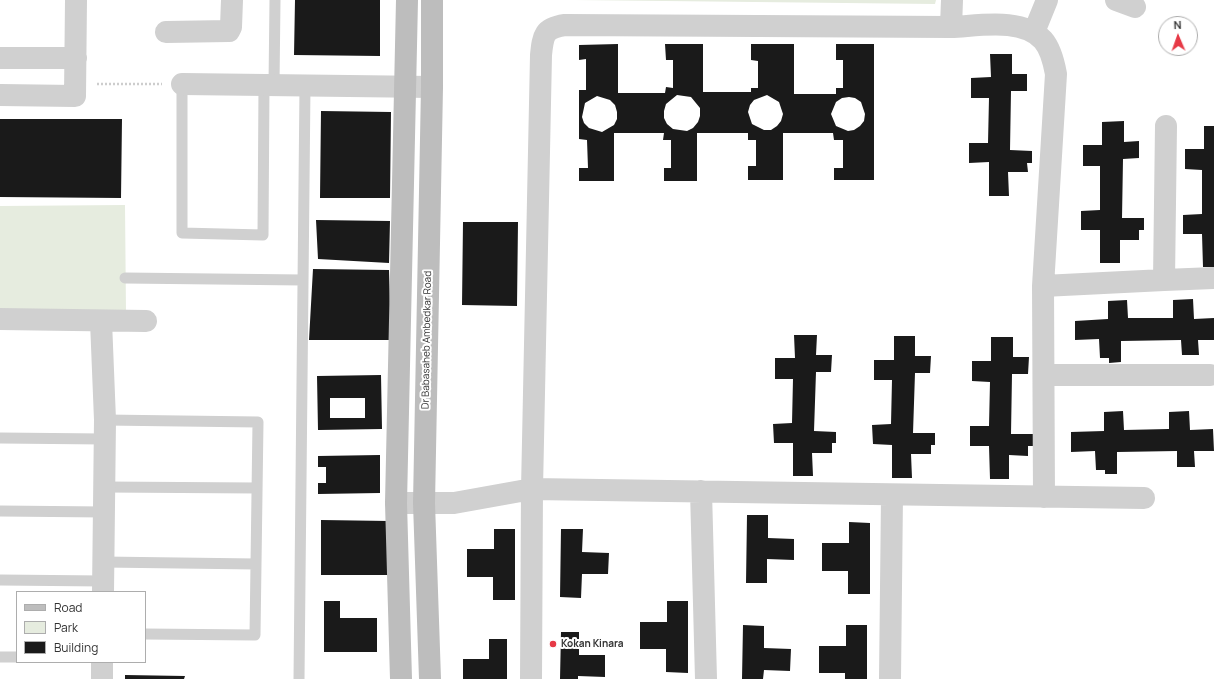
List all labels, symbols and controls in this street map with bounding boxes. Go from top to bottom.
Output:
north arrow [1158,16,1198,56]
text: N [1173,17,1182,32]
street label: Dr Babasaheb Ambedkar Road [420,271,434,409]
legend [16,591,146,663]
text: Road [54,599,82,616]
text: Park [54,619,78,636]
place label: Kokan Kinara [561,638,624,650]
text: Building [54,639,98,656]
marker: Kokan Kinara [548,639,558,649]

